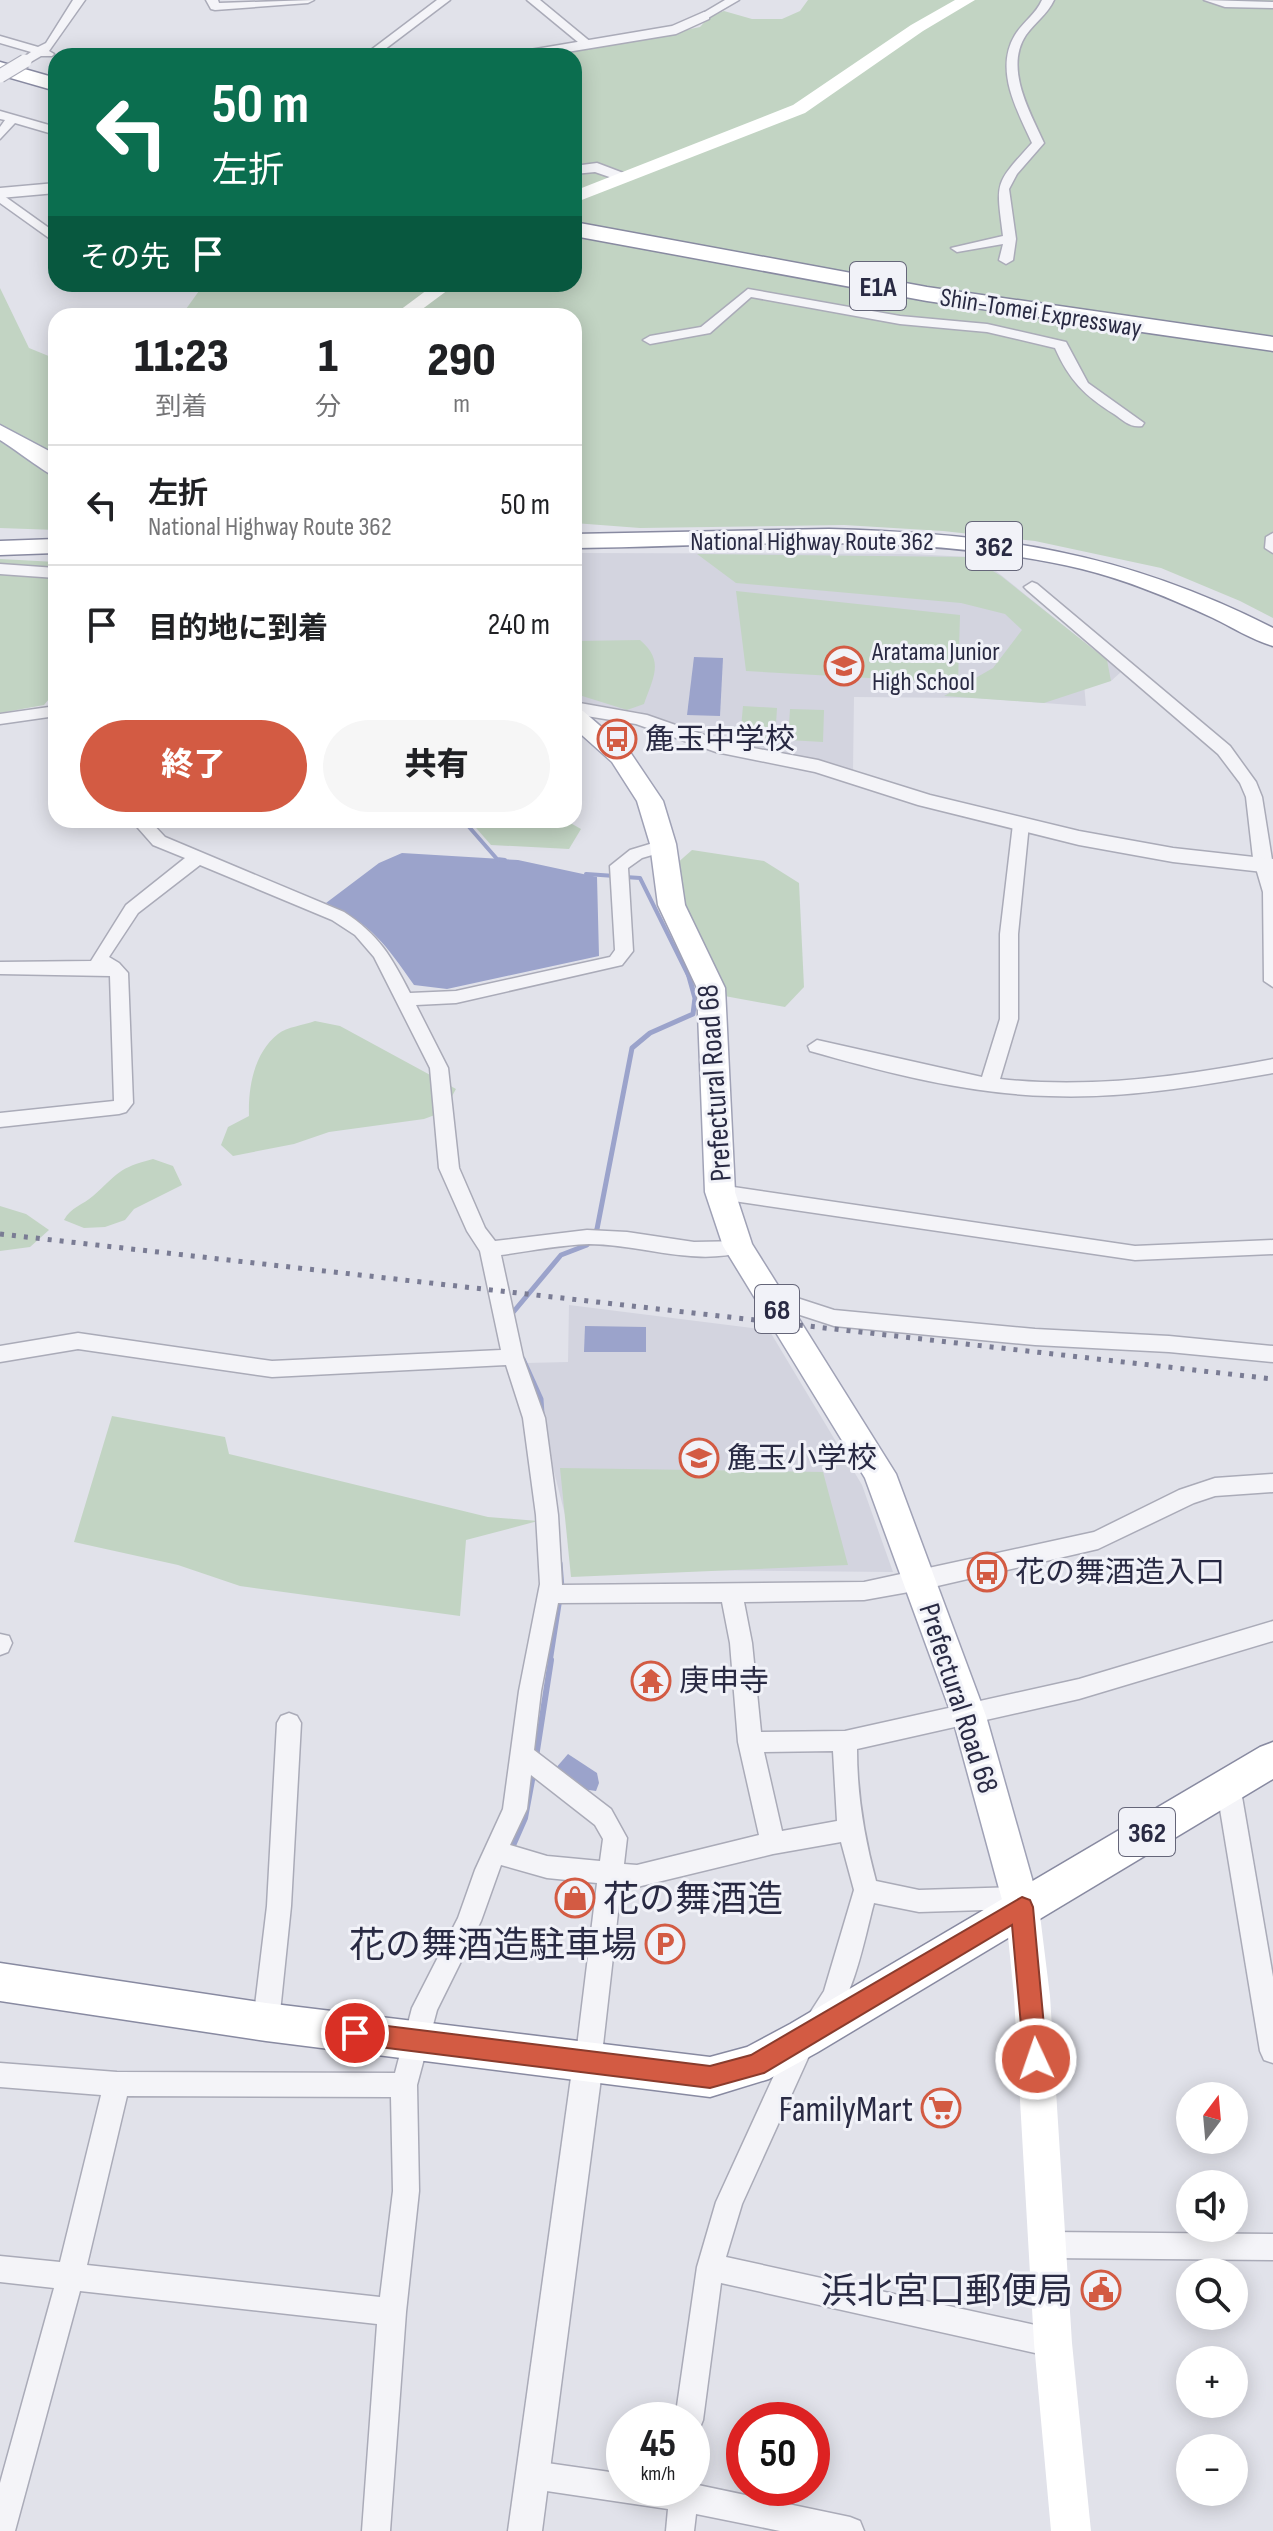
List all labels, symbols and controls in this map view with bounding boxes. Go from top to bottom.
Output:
text: 50 m [212,72,309,139]
icon: left [80,80,184,184]
text: 左折 [212,150,284,193]
icon: arrive [186,232,230,276]
text: その先 [80,240,170,276]
road number: E1A [850,262,906,310]
street label: Shin-Tomei Expressway [938,282,1144,345]
text: 11:23 [134,328,229,385]
text: 1 [318,328,338,385]
text: 290 [427,332,496,389]
text: m [453,389,470,420]
text: 到着 [155,392,208,423]
text: 分 [315,392,341,423]
text: 左折 [148,476,208,512]
icon: left [80,483,124,527]
text: 50 m [501,487,550,523]
text: National Highway Route 362 [148,512,392,543]
road number: 362 [966,522,1022,570]
street label: National Highway Route 362 [690,527,934,558]
icon: arrive [80,603,124,647]
text: 240 m [488,607,550,643]
text: 目的地に到着 [148,611,328,647]
place label: Aratama Junior High School [871,637,1000,698]
school or university icon: Aratama Junior High School [823,645,865,687]
bus stop icon: 麁玉中学校 [596,718,638,760]
button: 終了 [80,720,307,812]
button: 共有 [323,720,550,812]
place label: 麁玉中学校 [645,722,795,758]
street label: Prefectural Road 68 [690,983,740,1183]
road number: 68 [755,1285,799,1333]
school or university icon: 麁玉小学校 [678,1437,720,1479]
place label: 麁玉小学校 [727,1441,877,1477]
bus stop icon: 花の舞酒造入口 [966,1551,1008,1593]
place label: 花の舞酒造入口 [1015,1555,1225,1591]
street label: Prefectural Road 68 [910,1599,1006,1798]
temple icon: 庚申寺 [630,1660,672,1702]
place label: 庚申寺 [679,1664,769,1700]
road number: 362 [1119,1808,1175,1856]
shop icon: 花の舞酒造 [554,1877,596,1919]
place label: 花の舞酒造 [603,1879,783,1922]
parking icon: 花の舞酒造駐車場 [644,1923,686,1965]
place label: 花の舞酒造駐車場 [349,1925,637,1968]
pin [321,1999,389,2067]
icon: arrive [333,2011,377,2055]
position arrow [994,2017,1078,2101]
north arrow [1176,2082,1248,2154]
map controls [1176,2082,1248,2506]
supermarket icon: FamilyMart [920,2087,962,2129]
place label: FamilyMart [779,2089,913,2132]
button: sound [1176,2170,1248,2242]
button: search [1176,2258,1248,2330]
public building icon: 浜北宮口郵便局 [1080,2269,1122,2311]
place label: 浜北宮口郵便局 [821,2271,1073,2314]
button: + [1176,2346,1248,2418]
speed limit sign: 50 [726,2402,830,2506]
text: 45 [640,2420,676,2468]
button: − [1176,2434,1248,2506]
text: km/h [641,2462,675,2486]

